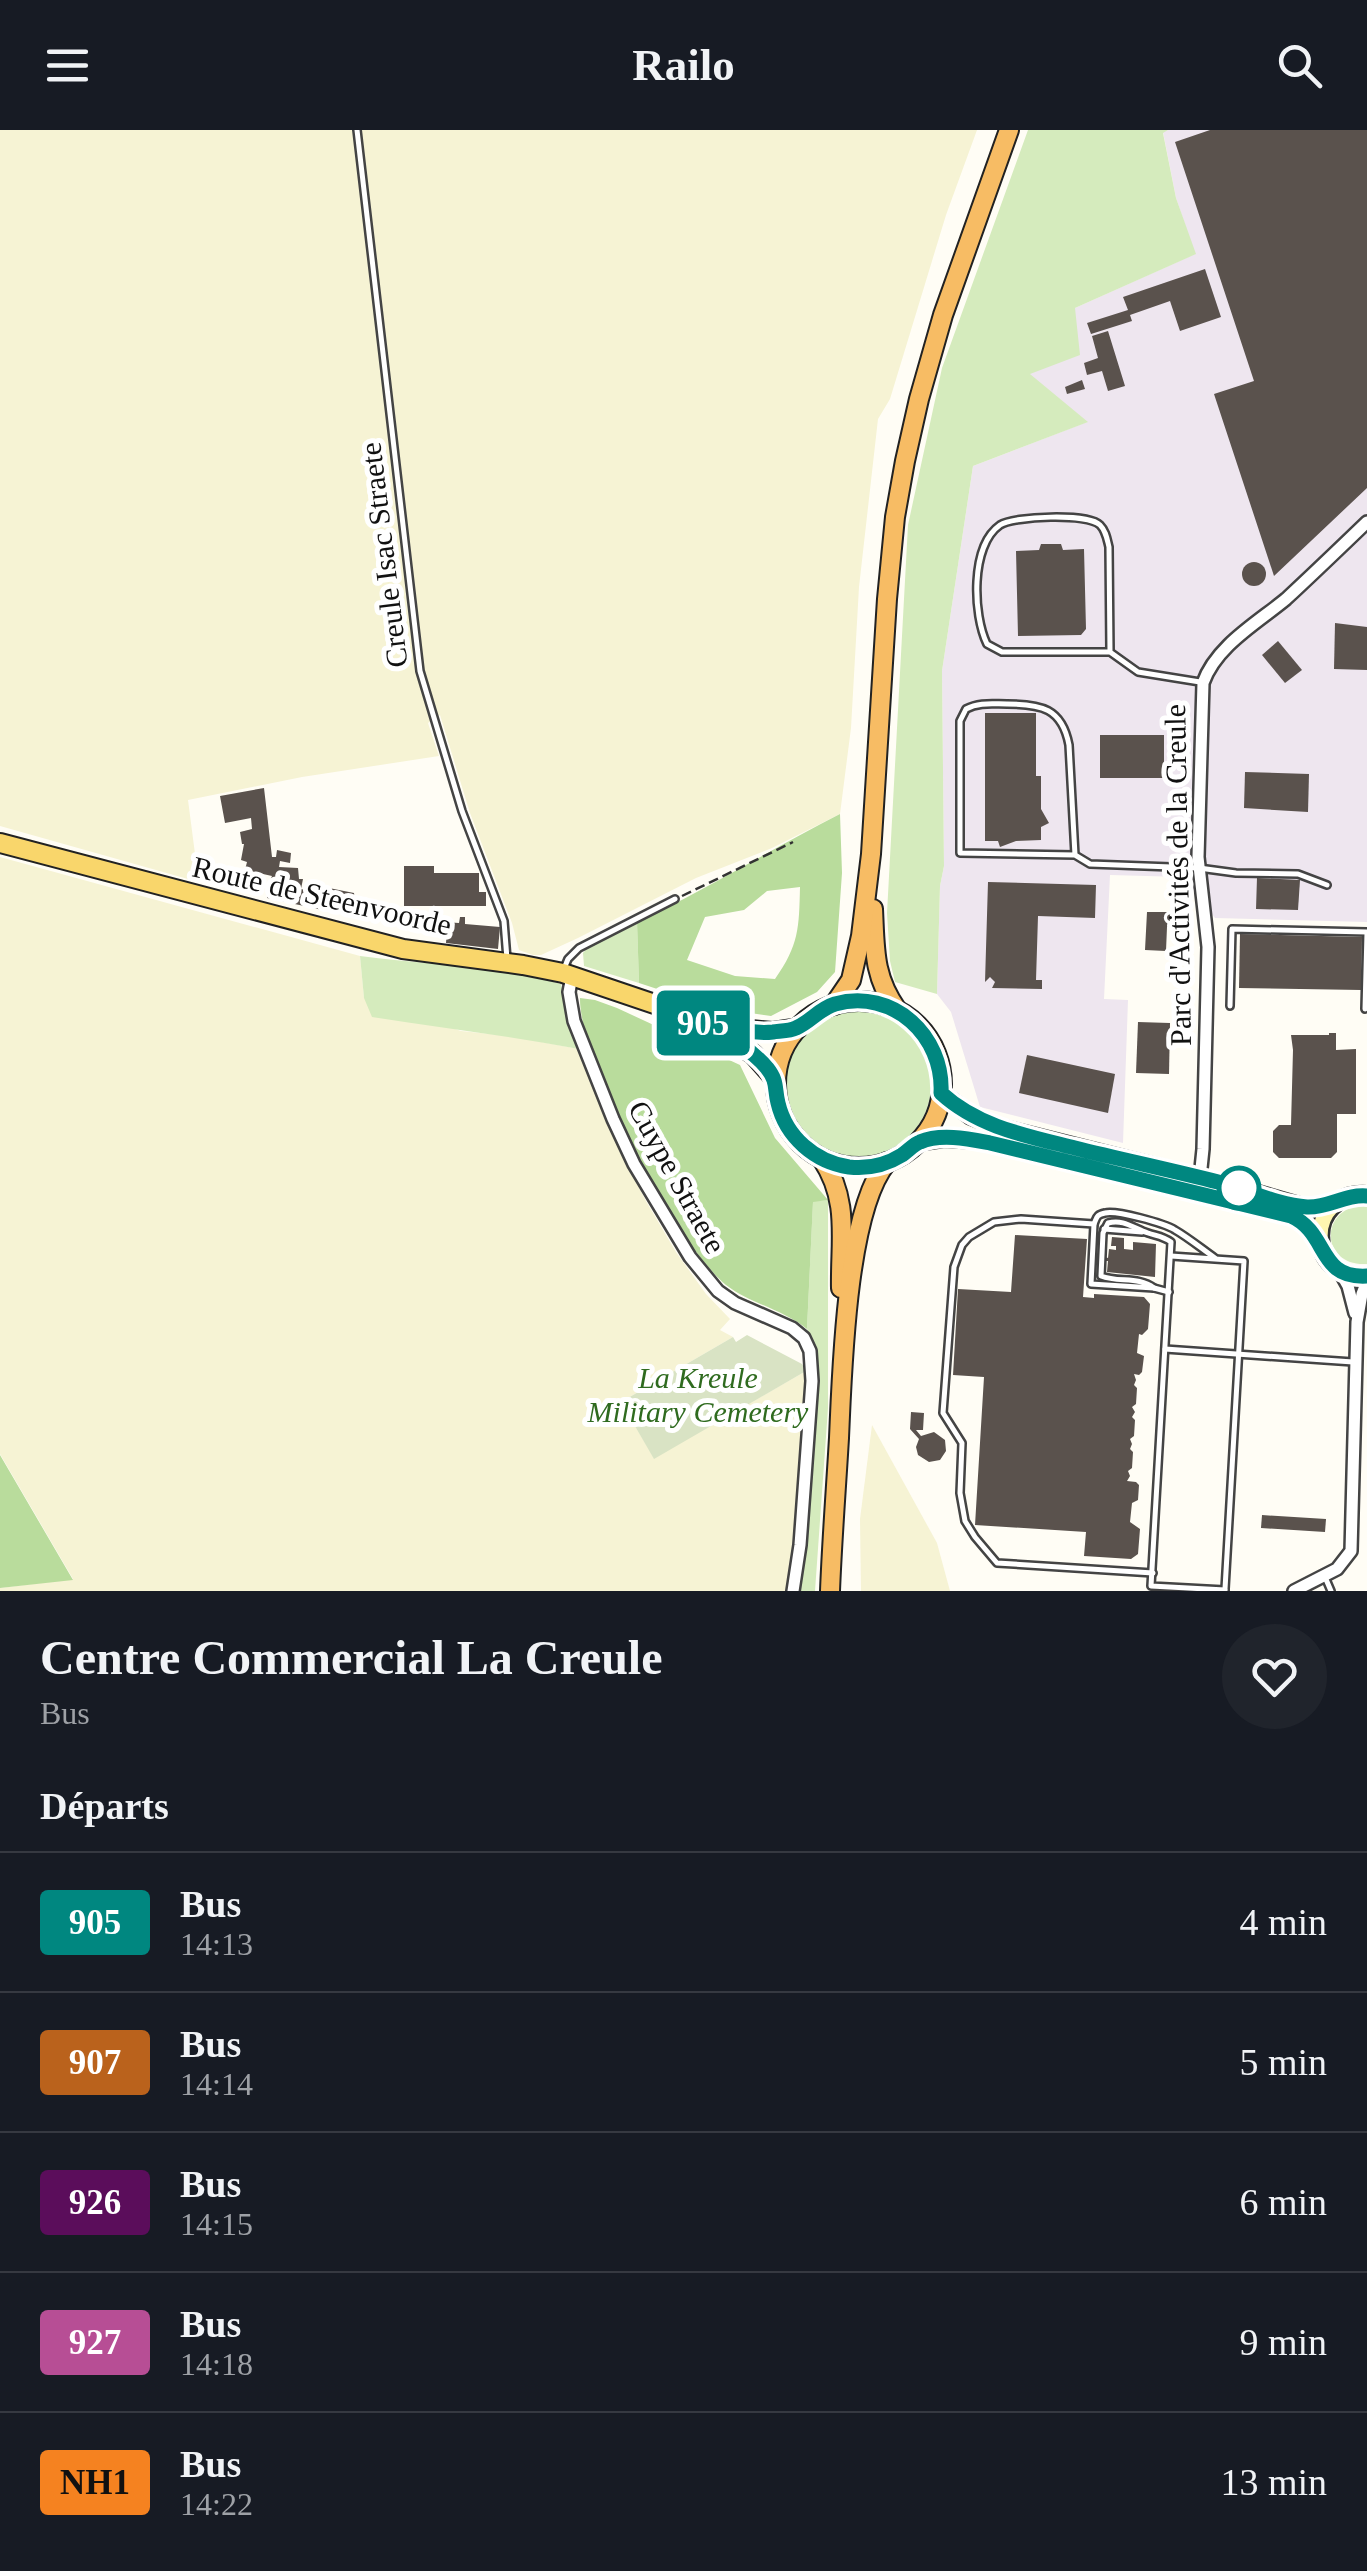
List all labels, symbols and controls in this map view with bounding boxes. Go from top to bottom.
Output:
icon: menu [40,38,95,93]
icon: search [1272,38,1327,93]
text: Railo [632,40,735,90]
street label: Creule Isac Straete [353,441,414,670]
street label: Parc d'Activités de la Creule [1158,704,1197,1046]
street label: Route de Steenvoorde [189,850,455,941]
line badge: 905 [646,990,760,1056]
text: 905 [677,1004,729,1043]
street label: Cuype Straete [622,1095,733,1259]
unlabelled marker [1218,1167,1260,1209]
park label: La Kreule Military Cemetery [587,1361,809,1428]
button: heart [1222,1624,1327,1729]
text: Centre Commercial La Creule [40,1631,663,1684]
text: Bus [40,1695,90,1731]
text: Départs [40,1785,169,1827]
text: Bus [180,1883,241,1925]
text: 4 min [1239,1901,1327,1943]
text: 905 [69,1903,121,1942]
text: 14:13 [180,1926,253,1962]
text: Bus [180,2023,241,2065]
text: 5 min [1239,2041,1327,2083]
text: 907 [69,2043,121,2082]
text: 14:14 [180,2066,253,2102]
text: Bus [180,2163,241,2205]
text: 6 min [1239,2181,1327,2223]
text: 926 [69,2183,121,2222]
text: 14:15 [180,2206,253,2242]
text: Bus [180,2303,241,2345]
text: 9 min [1239,2321,1327,2363]
text: 927 [69,2323,121,2362]
text: 14:18 [180,2346,253,2382]
text: Bus [180,2443,241,2485]
text: 13 min [1220,2461,1327,2503]
text: NH1 [60,2463,130,2502]
text: 14:22 [180,2486,253,2522]

